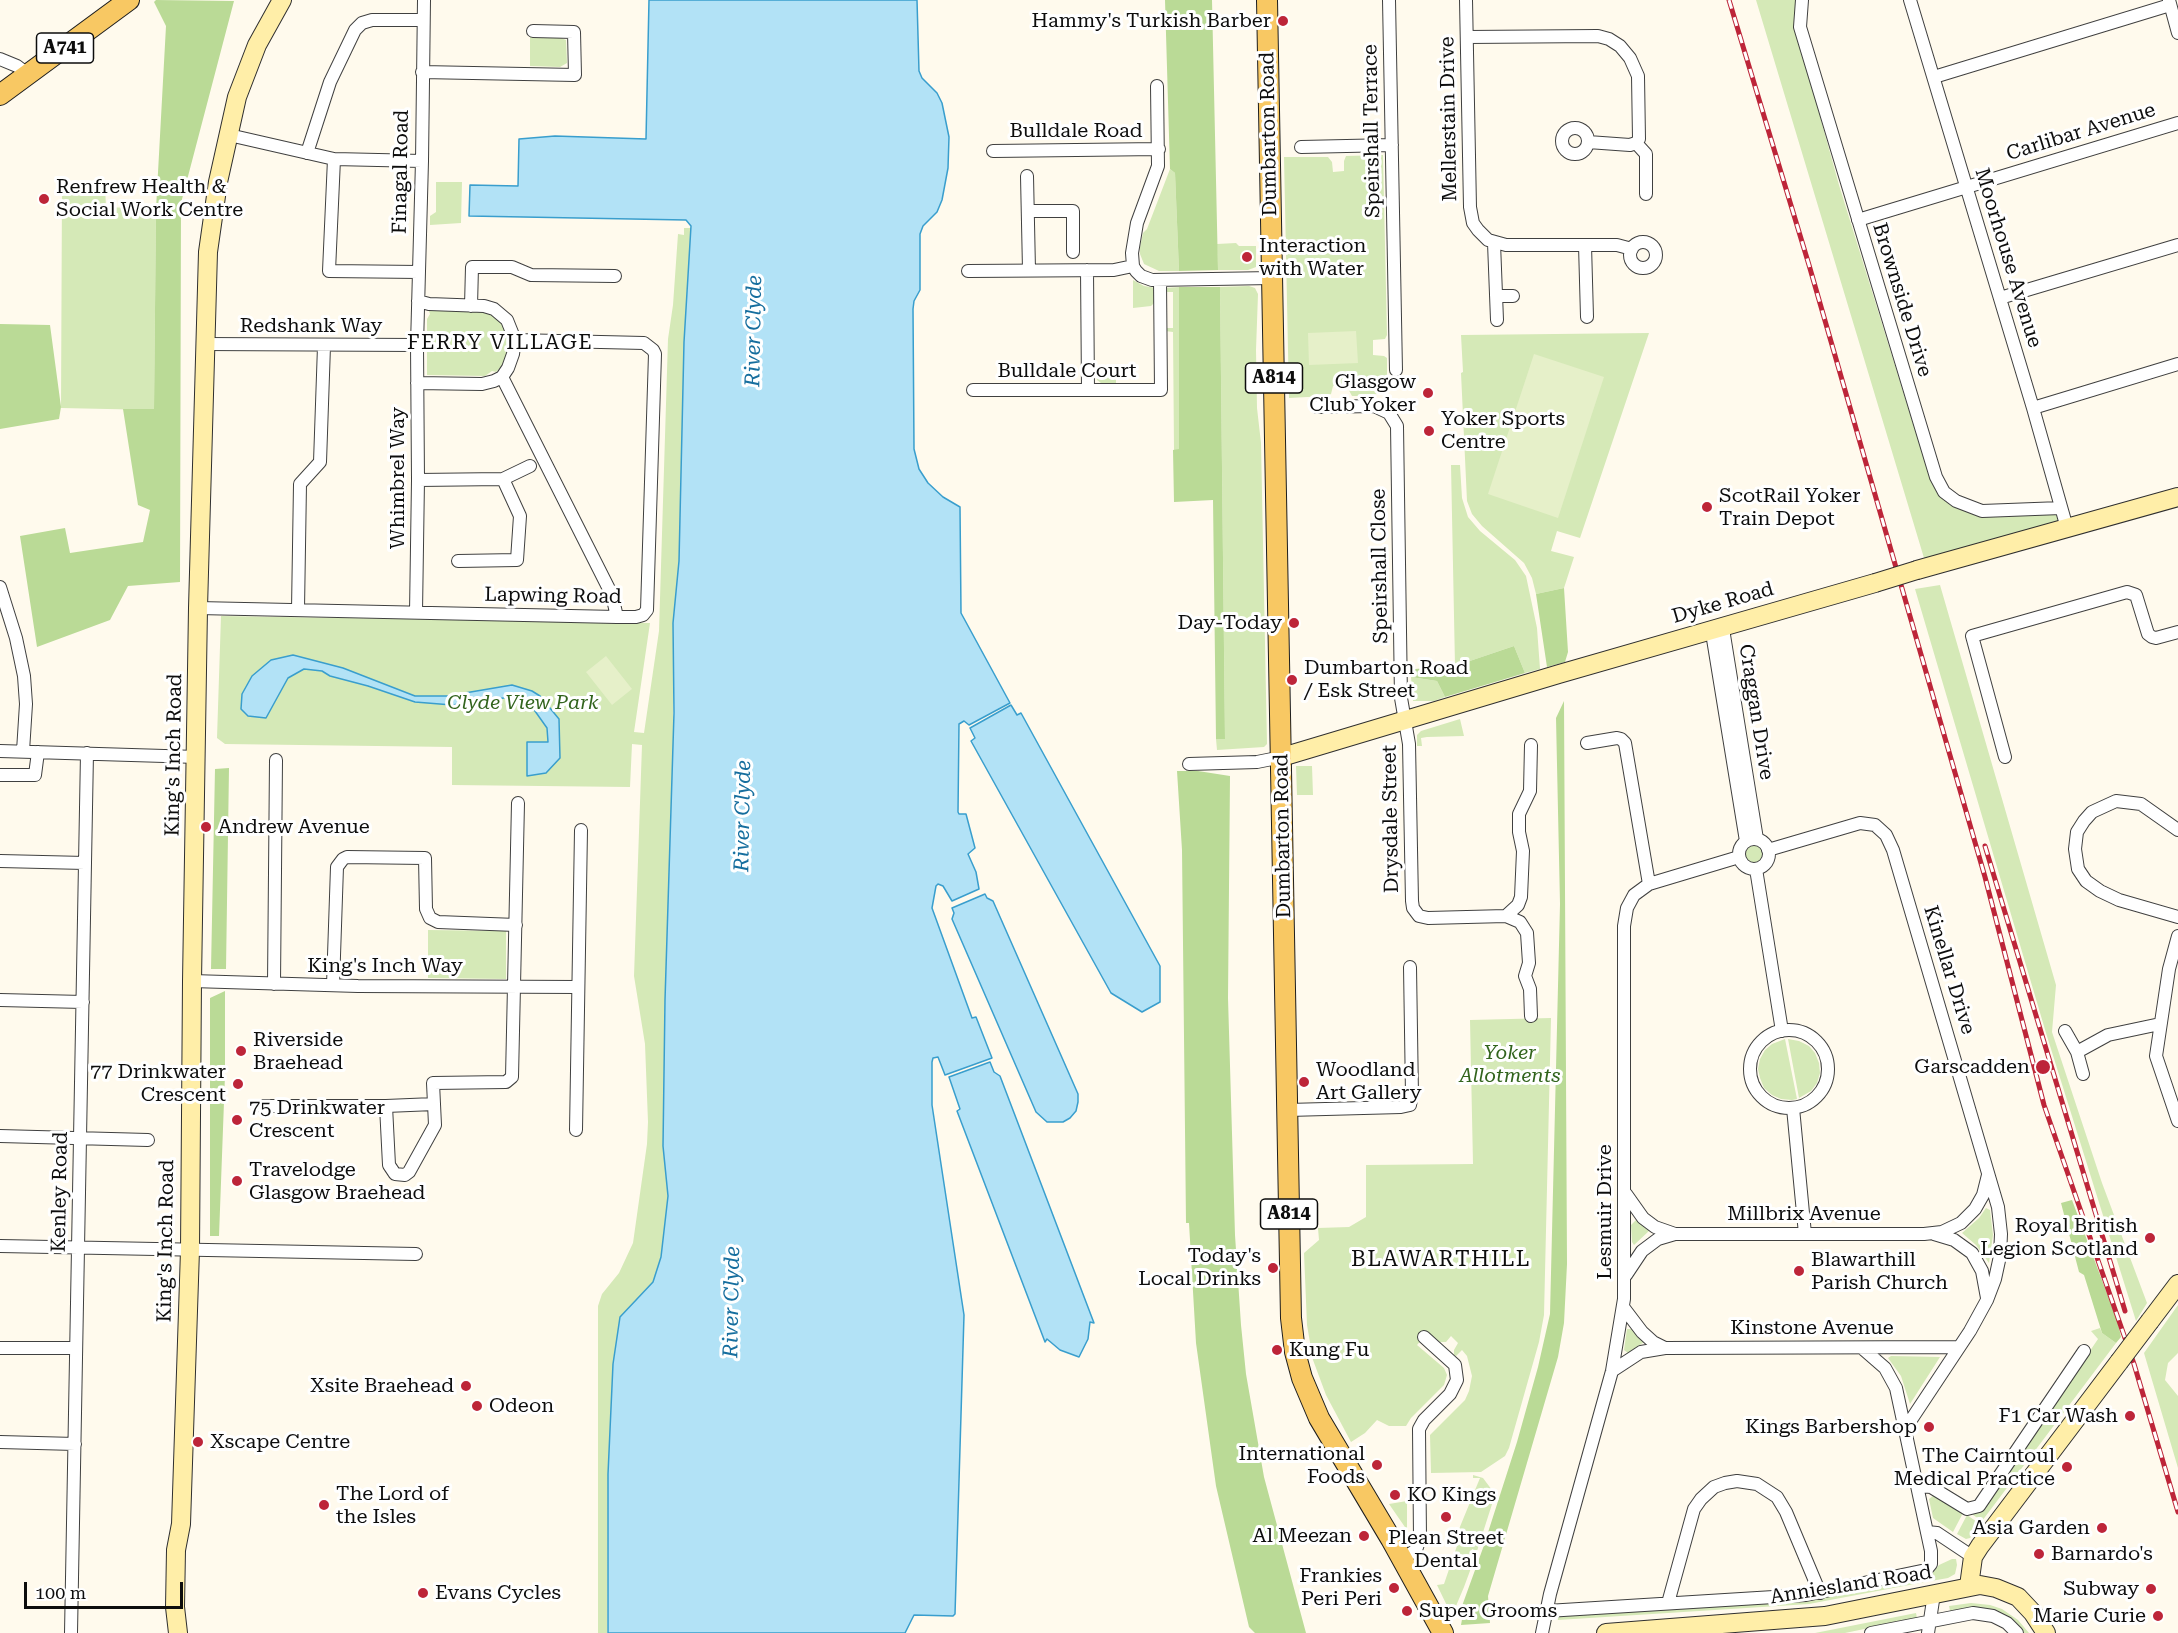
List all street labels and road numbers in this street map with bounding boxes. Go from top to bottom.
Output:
road number: A741 [36,33,94,63]
street label: Mellerstain Drive [1436,36,1462,202]
street label: Speirshall Terrace [1358,44,1386,218]
street label: Dumbarton Road [1256,52,1282,216]
street label: Carlibar Avenue [2004,98,2158,166]
street label: Finagal Road [388,110,414,234]
street label: Bulldale Road [1009,119,1143,143]
street label: Moorhouse Avenue [1969,165,2047,351]
street label: Brownside Drive [1867,220,1937,380]
street label: Redshank Way [240,314,382,338]
street label: Bulldale Court [997,359,1137,383]
road number: A814 [1246,363,1302,393]
street label: Whimbrel Way [386,407,410,549]
street label: Speirshall Close [1367,488,1393,644]
street label: Dyke Road [1669,577,1777,629]
street label: Lapwing Road [484,583,622,609]
street label: Craggan Drive [1733,642,1779,782]
street label: King's Inch Road [161,673,187,837]
street label: Drysdale Street [1378,745,1404,893]
street label: Dumbarton Road [1270,754,1296,918]
street label: Kinellar Drive [1918,903,1980,1037]
street label: King's Inch Way [307,954,463,978]
street label: Kenley Road [47,1131,73,1253]
street label: Lesmuir Drive [1593,1144,1617,1280]
street label: King's Inch Road [153,1159,179,1323]
road number: A814 [1260,1199,1318,1229]
street label: Millbrix Avenue [1727,1202,1881,1226]
street label: Kinstone Avenue [1730,1316,1894,1340]
street label: Anniesland Road [1768,1560,1934,1610]

